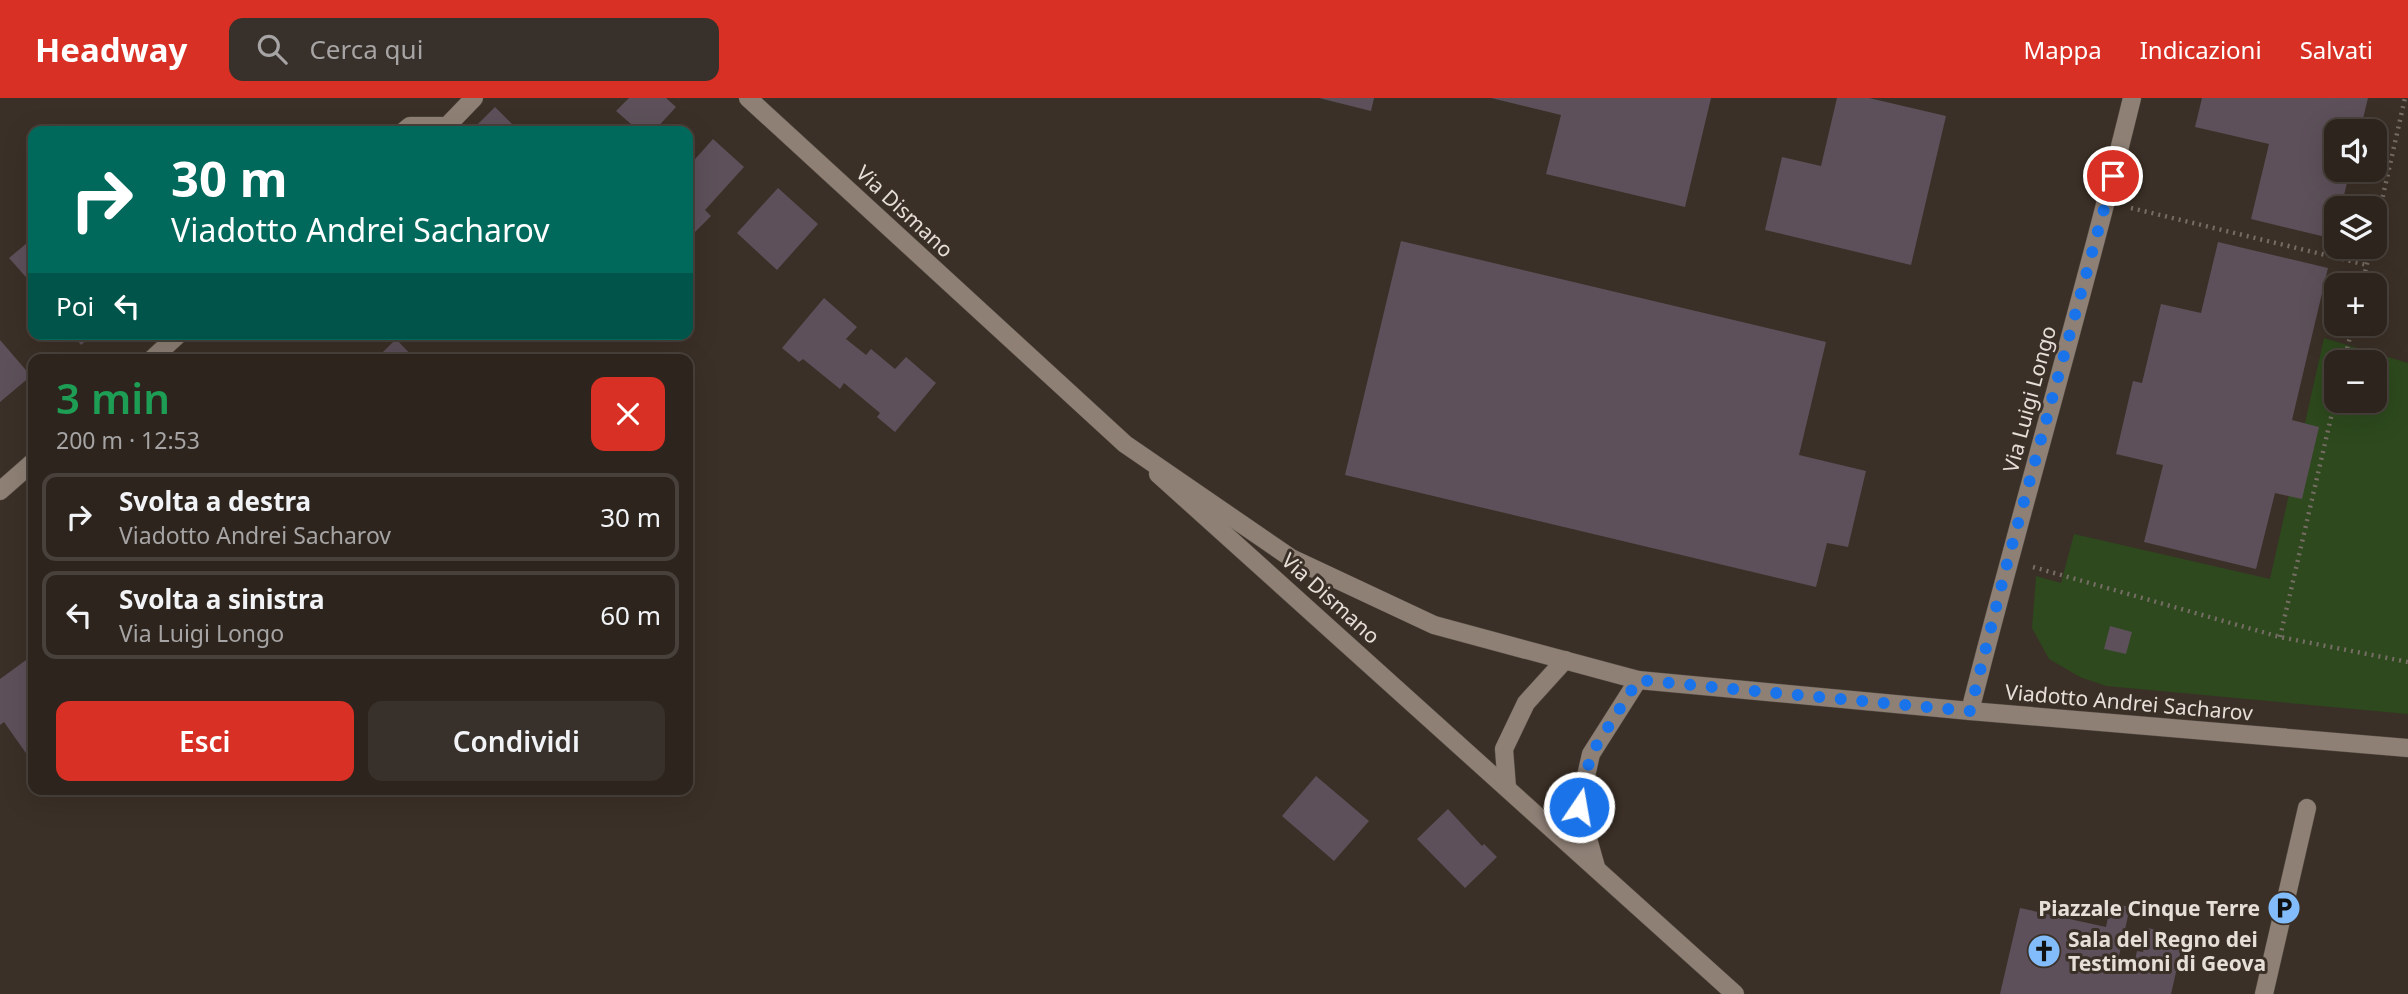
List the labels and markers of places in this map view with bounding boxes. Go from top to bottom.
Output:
pin [2083,146,2143,206]
parking icon: Piazzale Cinque Terre [2265,889,2303,927]
place label: Piazzale Cinque Terre [2038,894,2260,922]
place label: Sala del Regno dei Testimoni di Geova [2068,925,2266,977]
church icon: Sala del Regno dei Testimoni di Geova [2025,932,2063,970]

